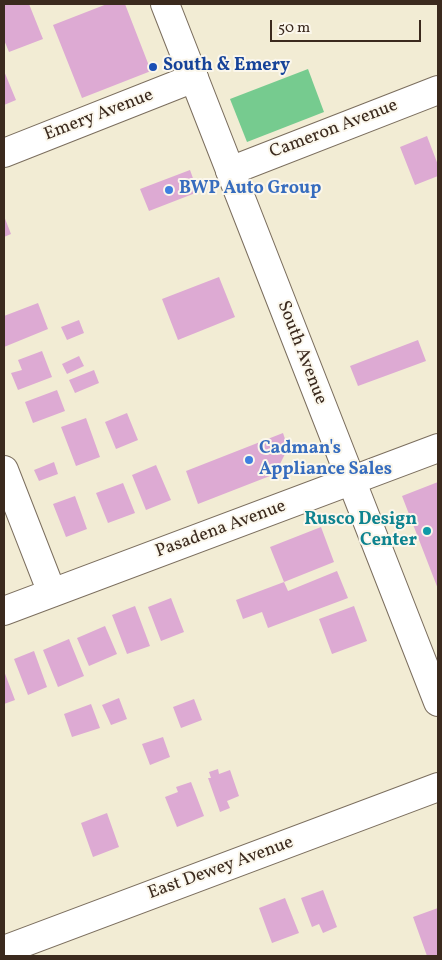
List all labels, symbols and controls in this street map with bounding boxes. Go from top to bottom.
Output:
scale bar [272,10,423,42]
text: 50 m [278,18,310,39]
place label: South & Emery [163,56,290,78]
marker: South & Emery [147,61,159,73]
street label: Emery Avenue [41,85,157,147]
street label: Cameron Avenue [267,96,401,164]
place label: BWP Auto Group [179,179,321,201]
marker: BWP Auto Group [163,184,175,196]
street label: South Avenue [271,298,331,408]
place label: Cadman's Appliance Sales [259,439,392,482]
marker: Cadman's Appliance Sales [243,454,255,466]
street label: Pasadena Avenue [153,496,289,564]
place label: Rusco Design Center [304,510,417,552]
marker: Rusco Design Center [421,525,433,537]
street label: East Dewey Avenue [145,833,297,905]

